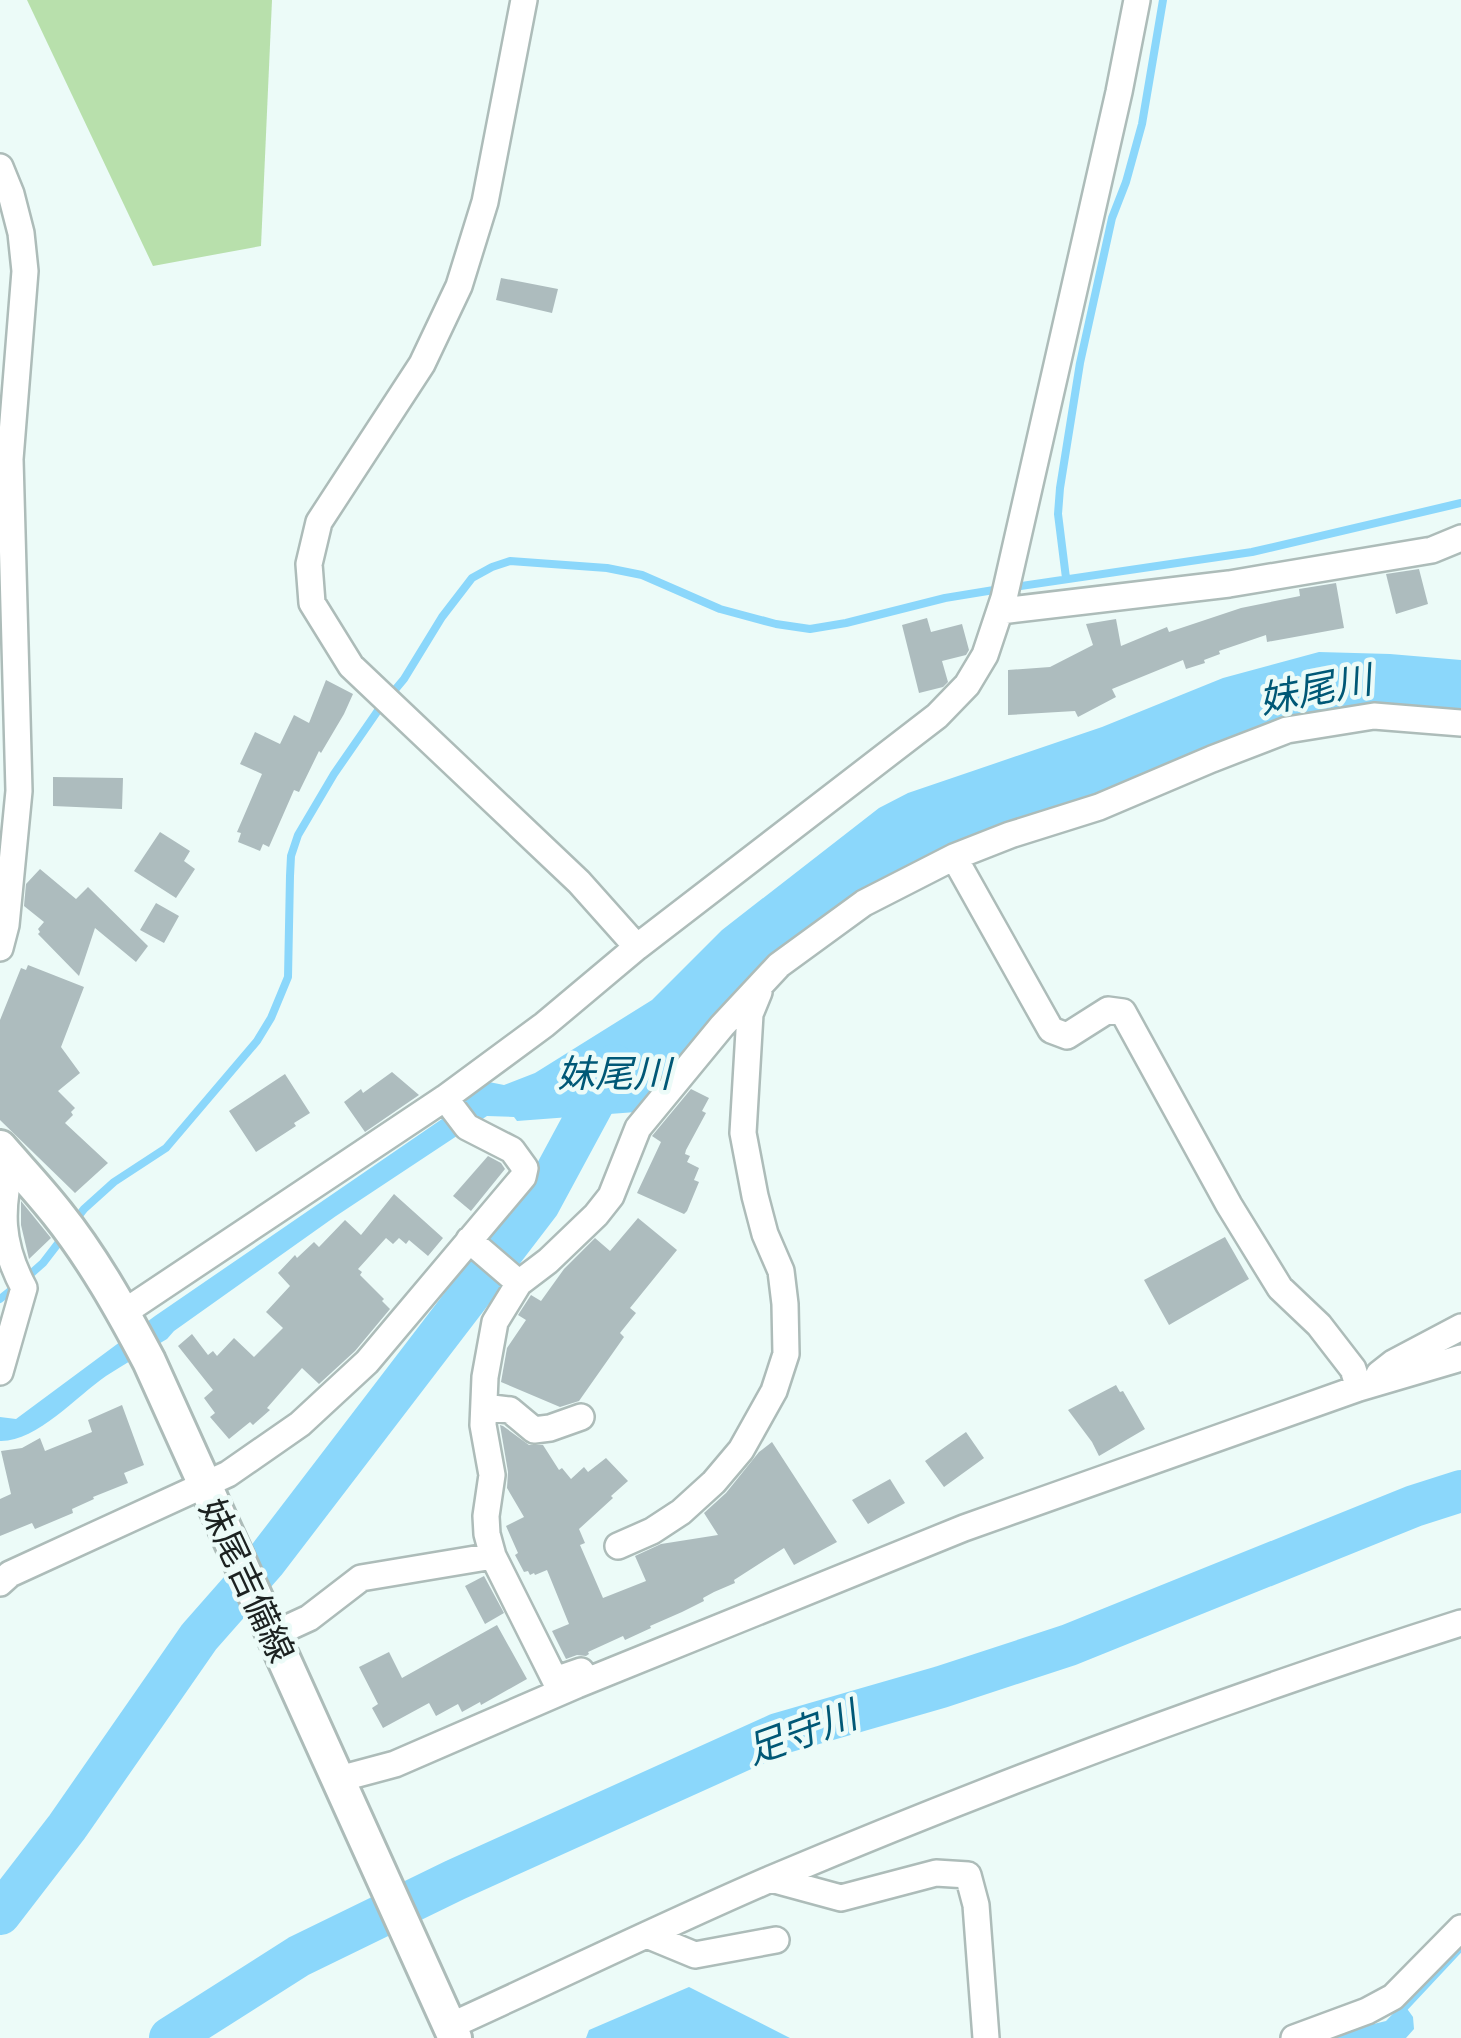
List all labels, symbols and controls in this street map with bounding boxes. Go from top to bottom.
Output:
water label: 妹尾川 [1254,651,1380,724]
water label: 妹尾川 [557,1046,675,1098]
street label: 妹尾吉備線 [190,1491,306,1669]
water label: 足守川 [739,1686,867,1775]

